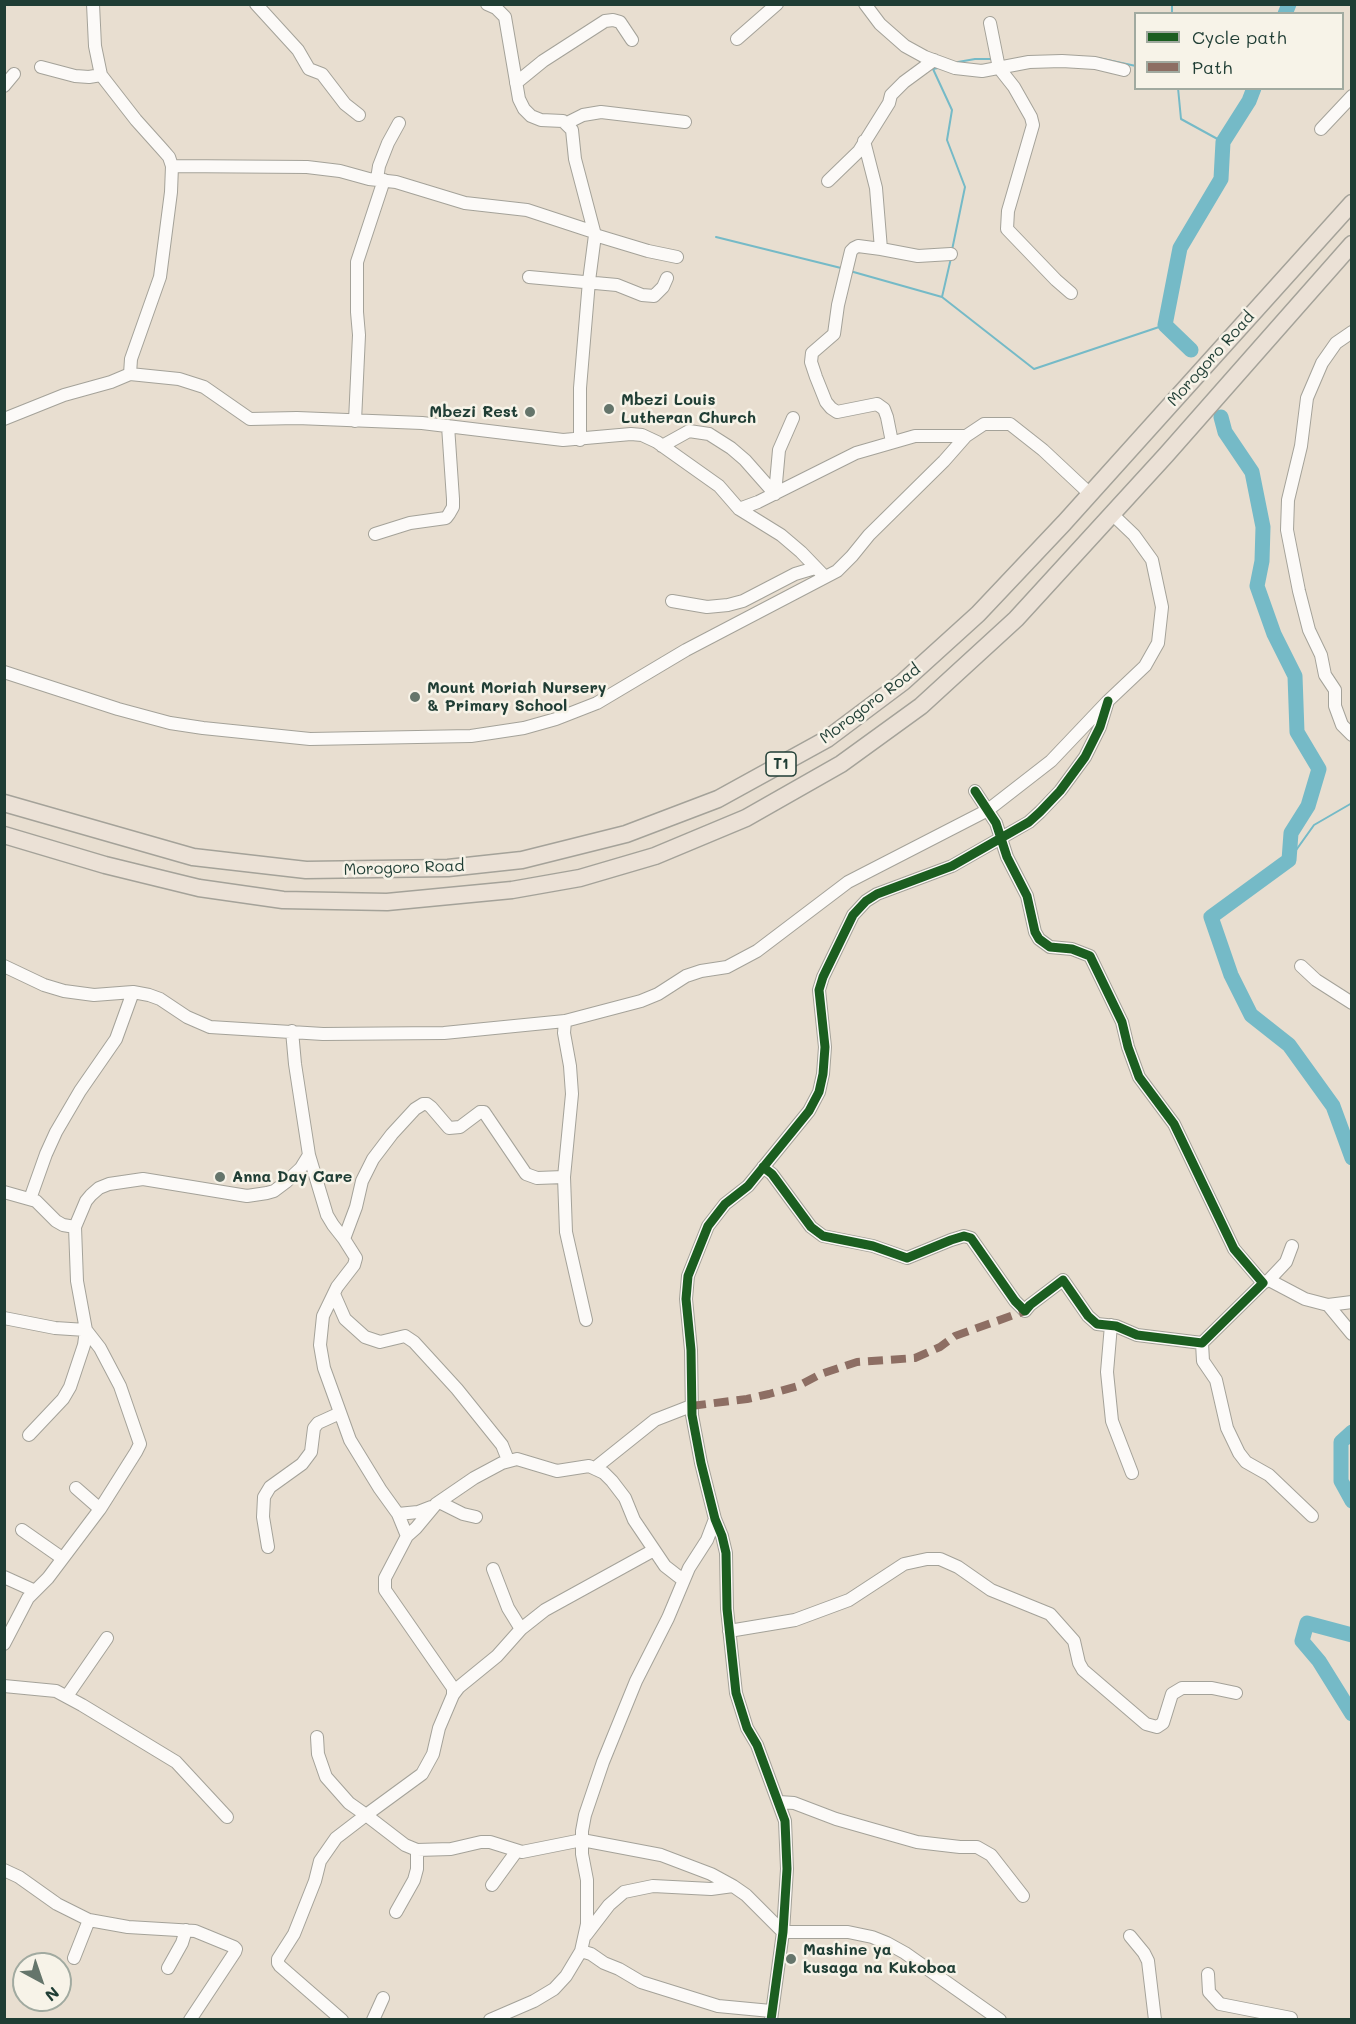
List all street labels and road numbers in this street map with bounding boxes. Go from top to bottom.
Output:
street label: Morogoro Road [1163,308,1259,410]
street label: Morogoro Road [816,660,924,748]
road number: T1 [766,752,796,776]
street label: Morogoro Road [343,856,465,880]

